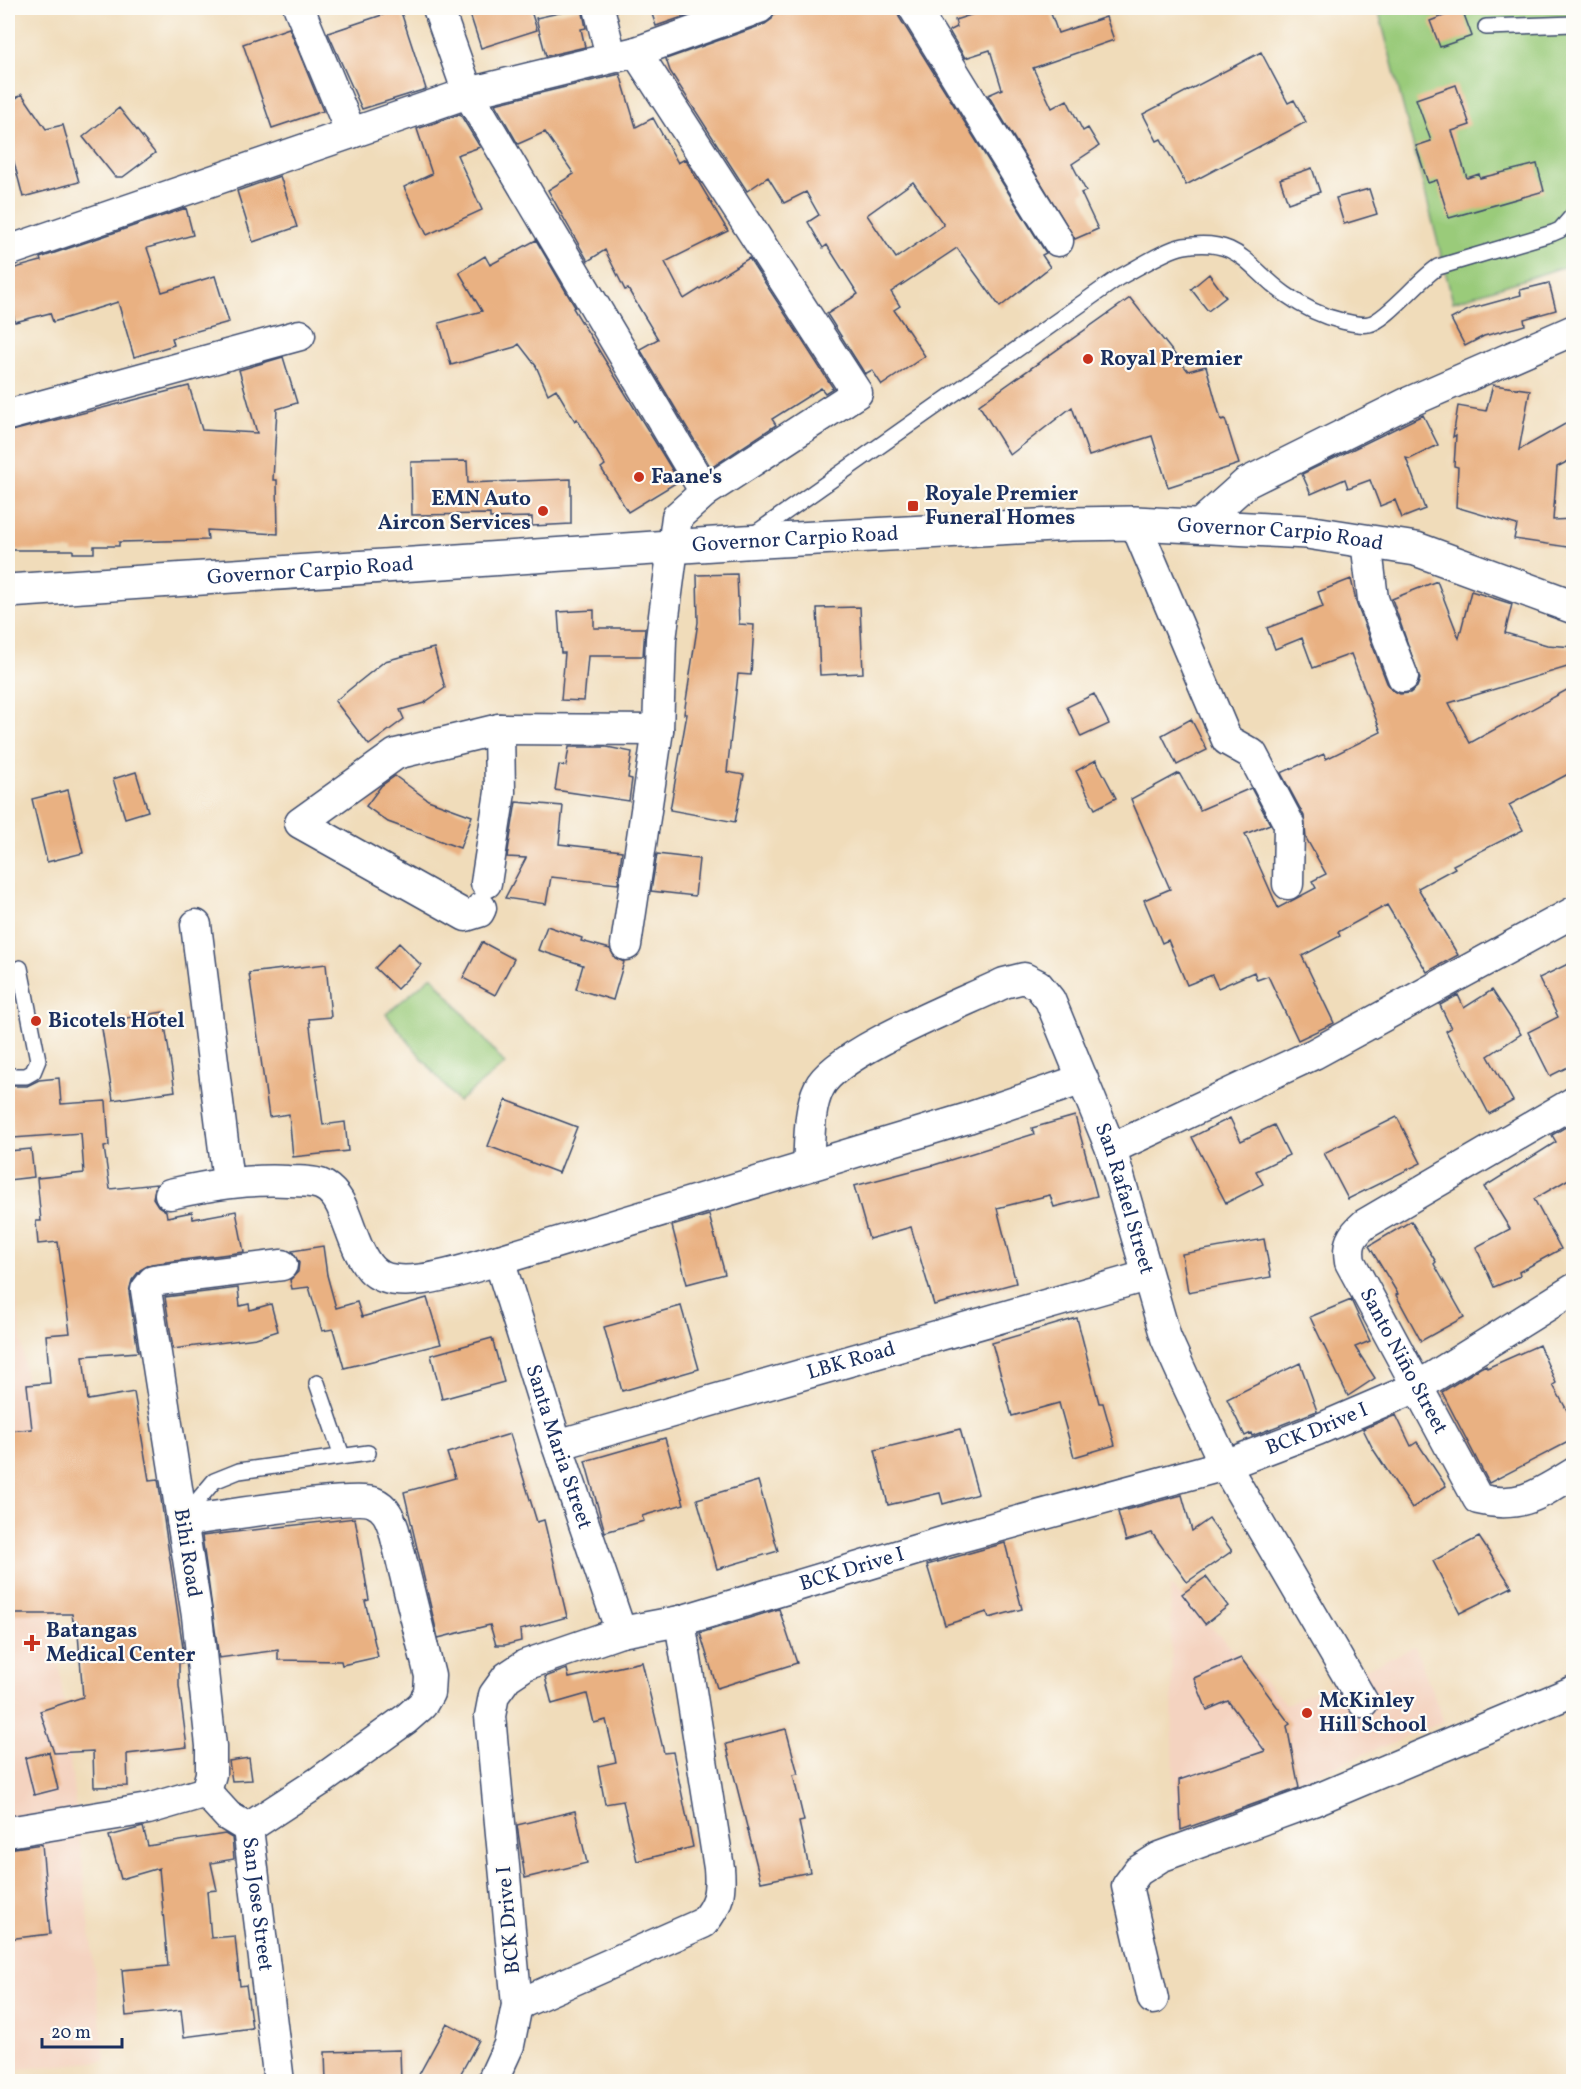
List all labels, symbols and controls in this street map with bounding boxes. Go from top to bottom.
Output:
place label: Royal Premier [1100,345,1243,374]
marker: Royal Premier [1081,352,1095,366]
place label: Faane's [651,463,722,492]
marker: Faane's [632,470,646,484]
place label: Royale Premier Funeral Homes [925,480,1078,533]
place label: EMN Auto Aircon Services [378,485,531,538]
marker: Royale Premier Funeral Homes [906,499,920,513]
marker: EMN Auto Aircon Services [536,504,550,518]
street label: Governor Carpio Road [1177,511,1385,558]
street label: Governor Carpio Road [691,519,899,560]
street label: Governor Carpio Road [206,550,415,592]
place label: Bicotels Hotel [48,1007,185,1036]
marker: Bicotels Hotel [29,1014,43,1028]
street label: San Rafael Street [1087,1119,1161,1278]
street label: Santo Niño Street [1352,1283,1455,1439]
street label: LBK Road [804,1334,899,1387]
street label: Santa Maria Street [518,1361,599,1533]
street label: BCK Drive I [1261,1395,1373,1463]
street label: Bihi Road [166,1506,208,1600]
street label: BCK Drive I [796,1540,908,1599]
place label: Batangas Medical Center [46,1617,196,1670]
marker: Batangas Medical Center [23,1634,41,1652]
place label: McKinley Hill School [1319,1687,1427,1740]
marker: McKinley Hill School [1300,1706,1314,1720]
street label: San Jose Street [235,1835,280,1973]
street label: BCK Drive I [490,1865,528,1975]
scale bar [42,2011,122,2049]
text: 20 m [51,2021,91,2046]

